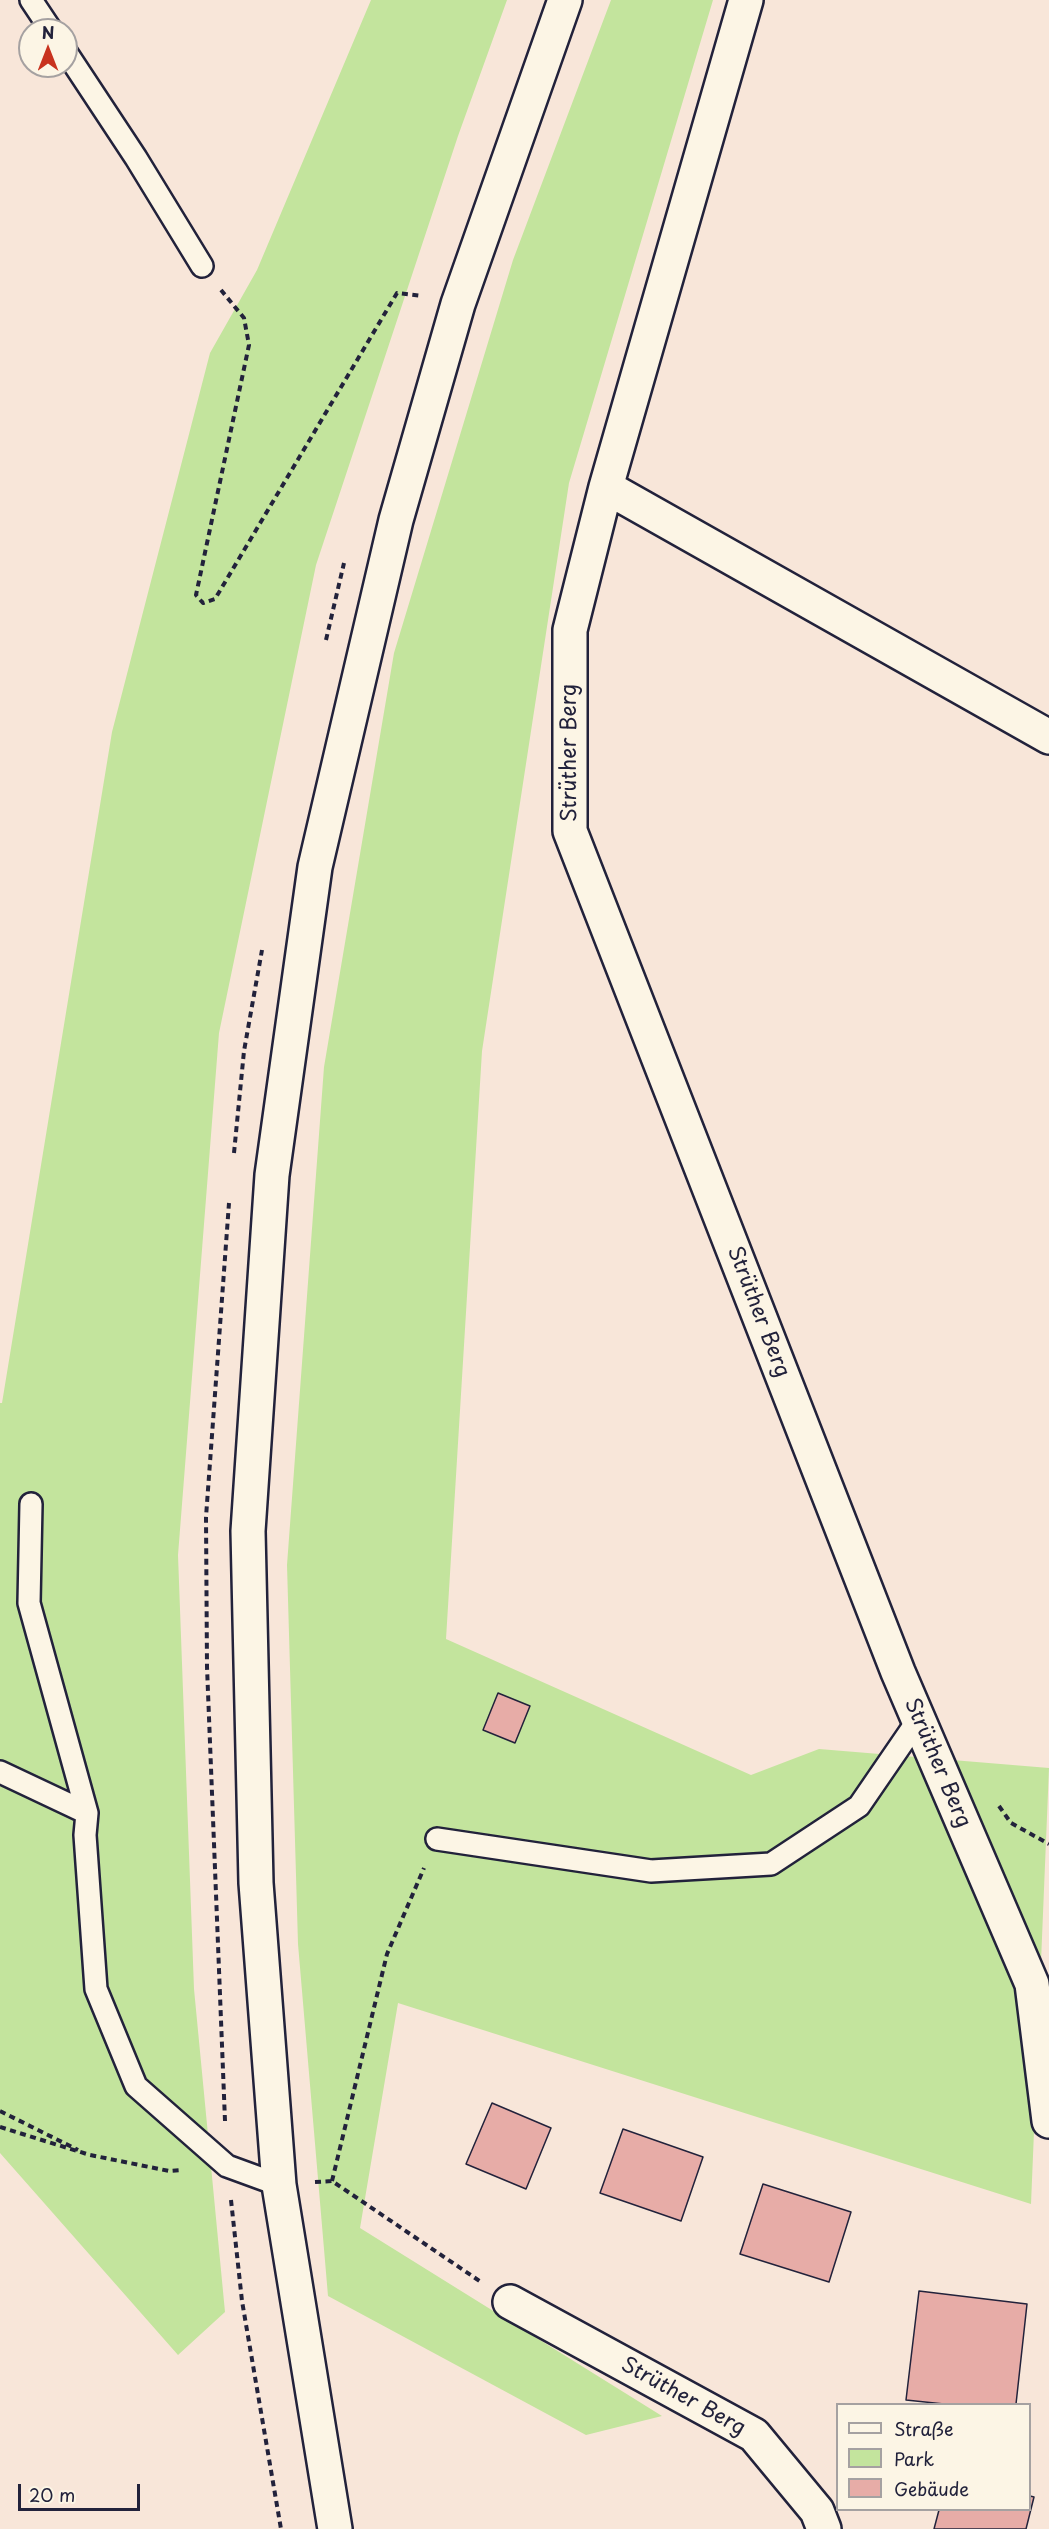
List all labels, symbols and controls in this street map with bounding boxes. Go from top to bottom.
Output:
north arrow [18,18,78,78]
text: N [42,20,54,44]
street label: Strüther Berg [557,684,583,822]
street label: Strüther Berg [721,1243,795,1381]
street label: Strüther Berg [898,1695,976,1831]
street label: Strüther Berg [617,2353,749,2441]
legend [836,2403,1031,2511]
text: Straße [894,2415,954,2442]
text: Park [894,2445,934,2472]
scale bar [21,2472,142,2510]
text: Gebäude [894,2475,969,2502]
text: 20 m [29,2481,75,2508]

